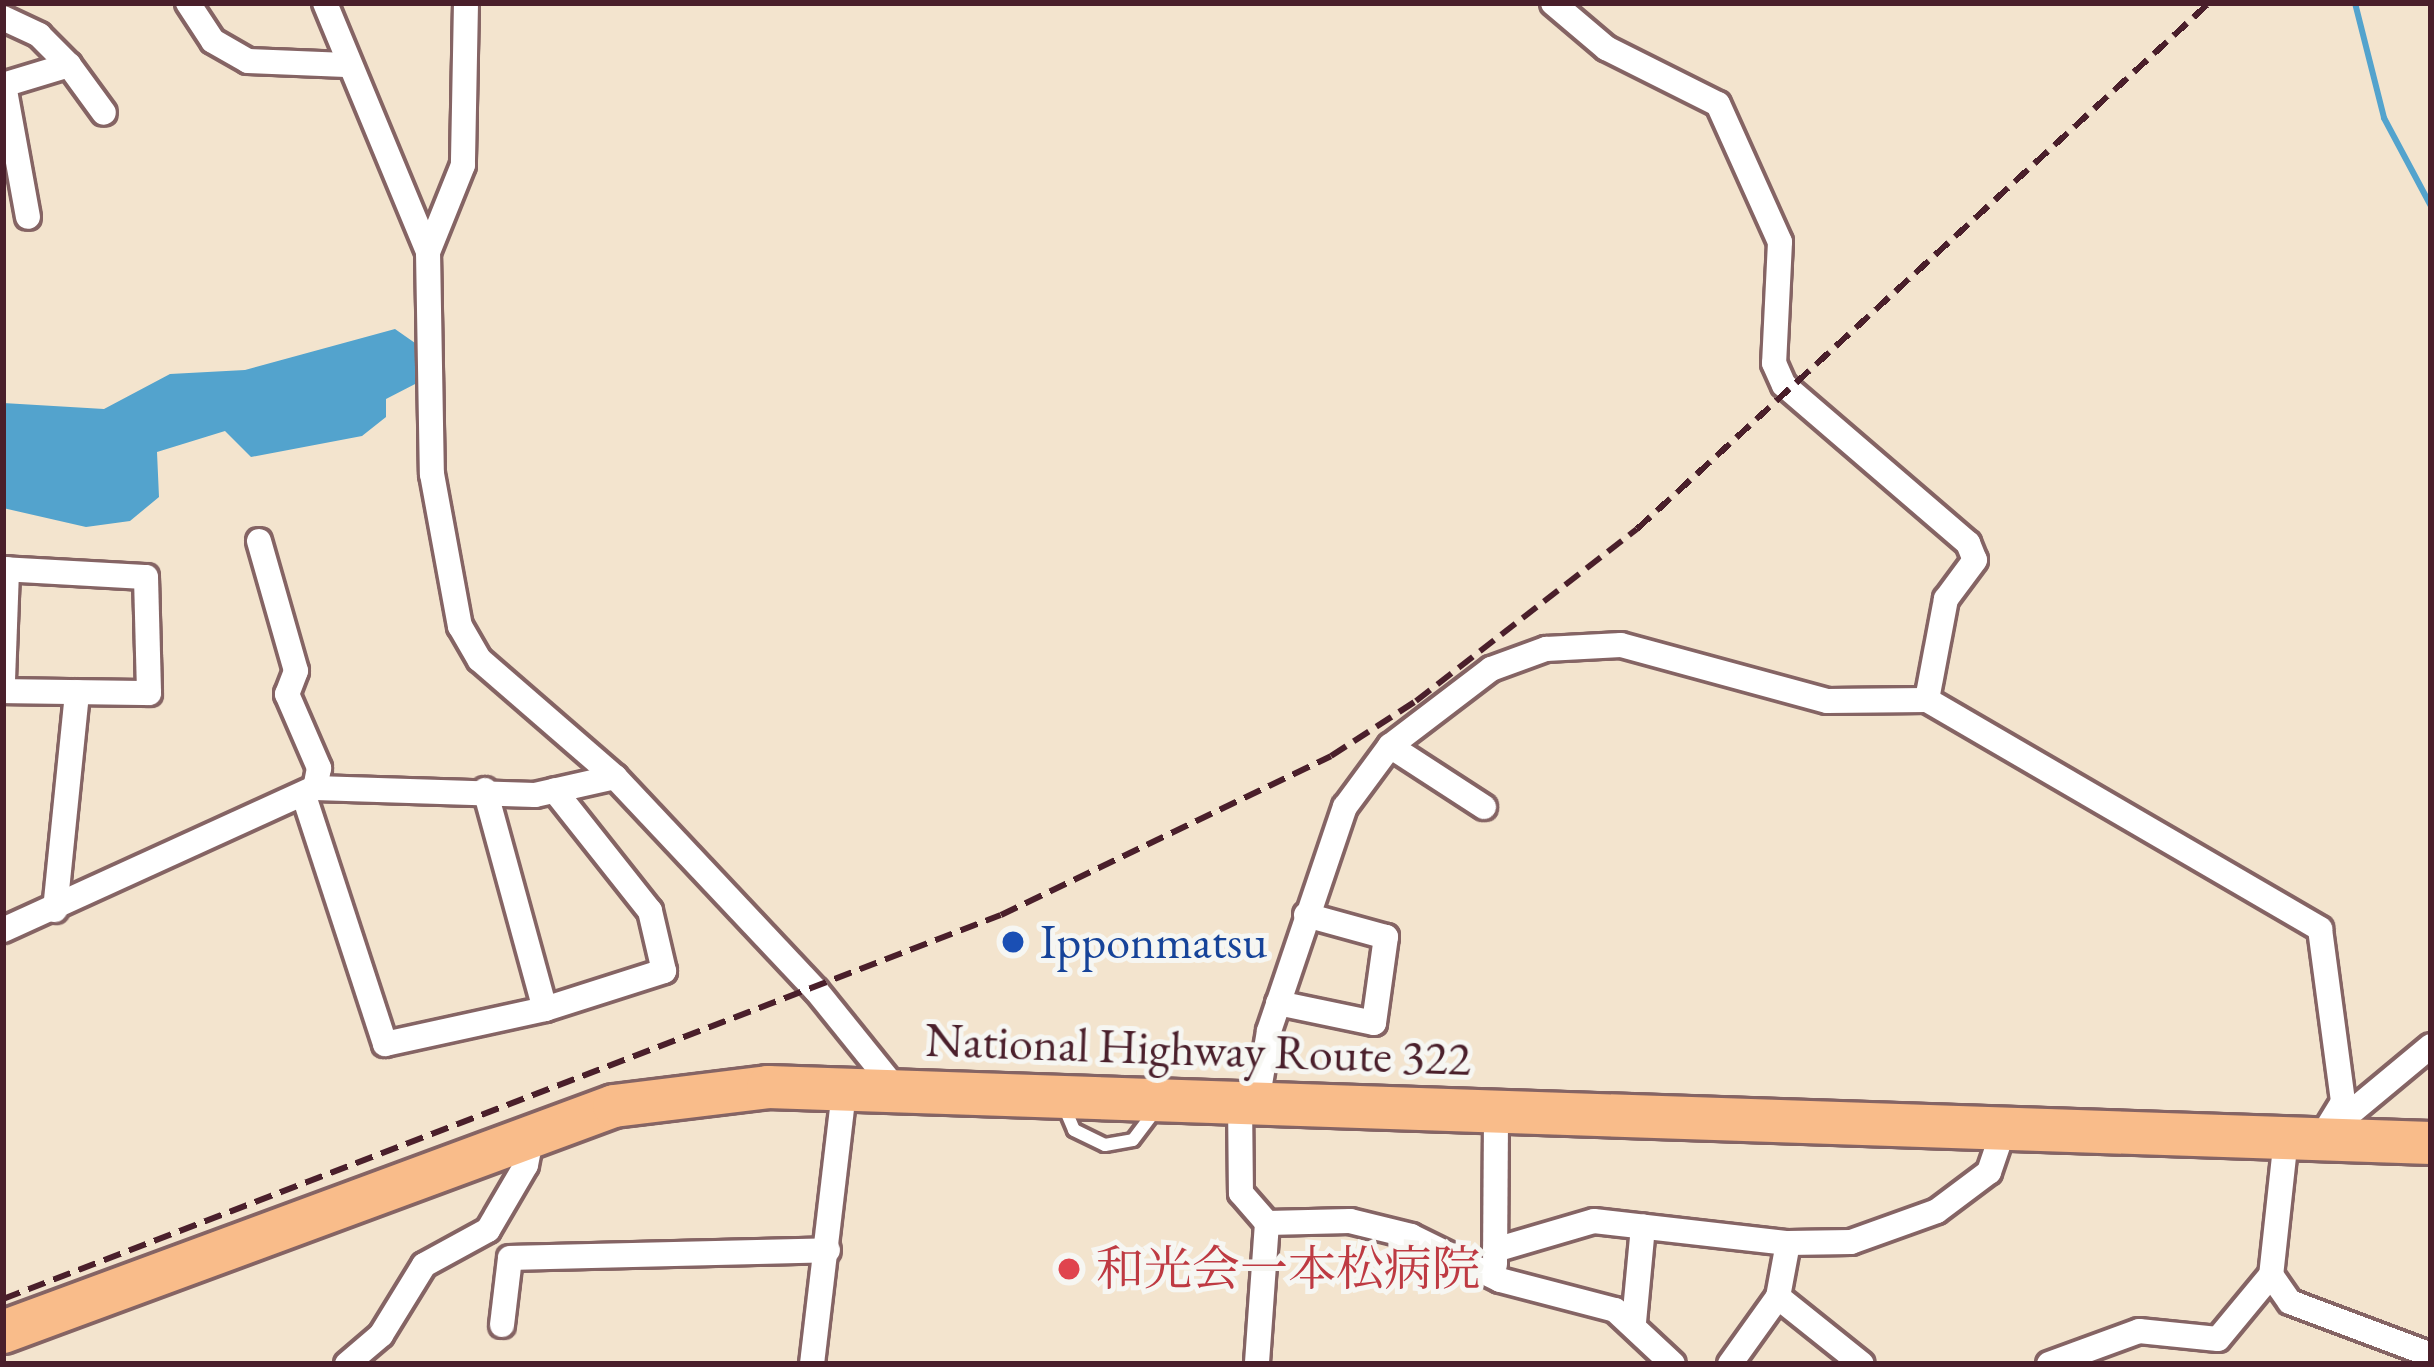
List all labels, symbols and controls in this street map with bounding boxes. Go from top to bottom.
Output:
place label: Ipponmatsu [1040,913,1268,971]
marker: Ipponmatsu [997,926,1029,958]
street label: National Highway Route 322 [924,1011,1472,1087]
place label: 和光会一本松病院 [1096,1240,1480,1298]
marker: 和光会一本松病院 [1053,1253,1085,1285]

